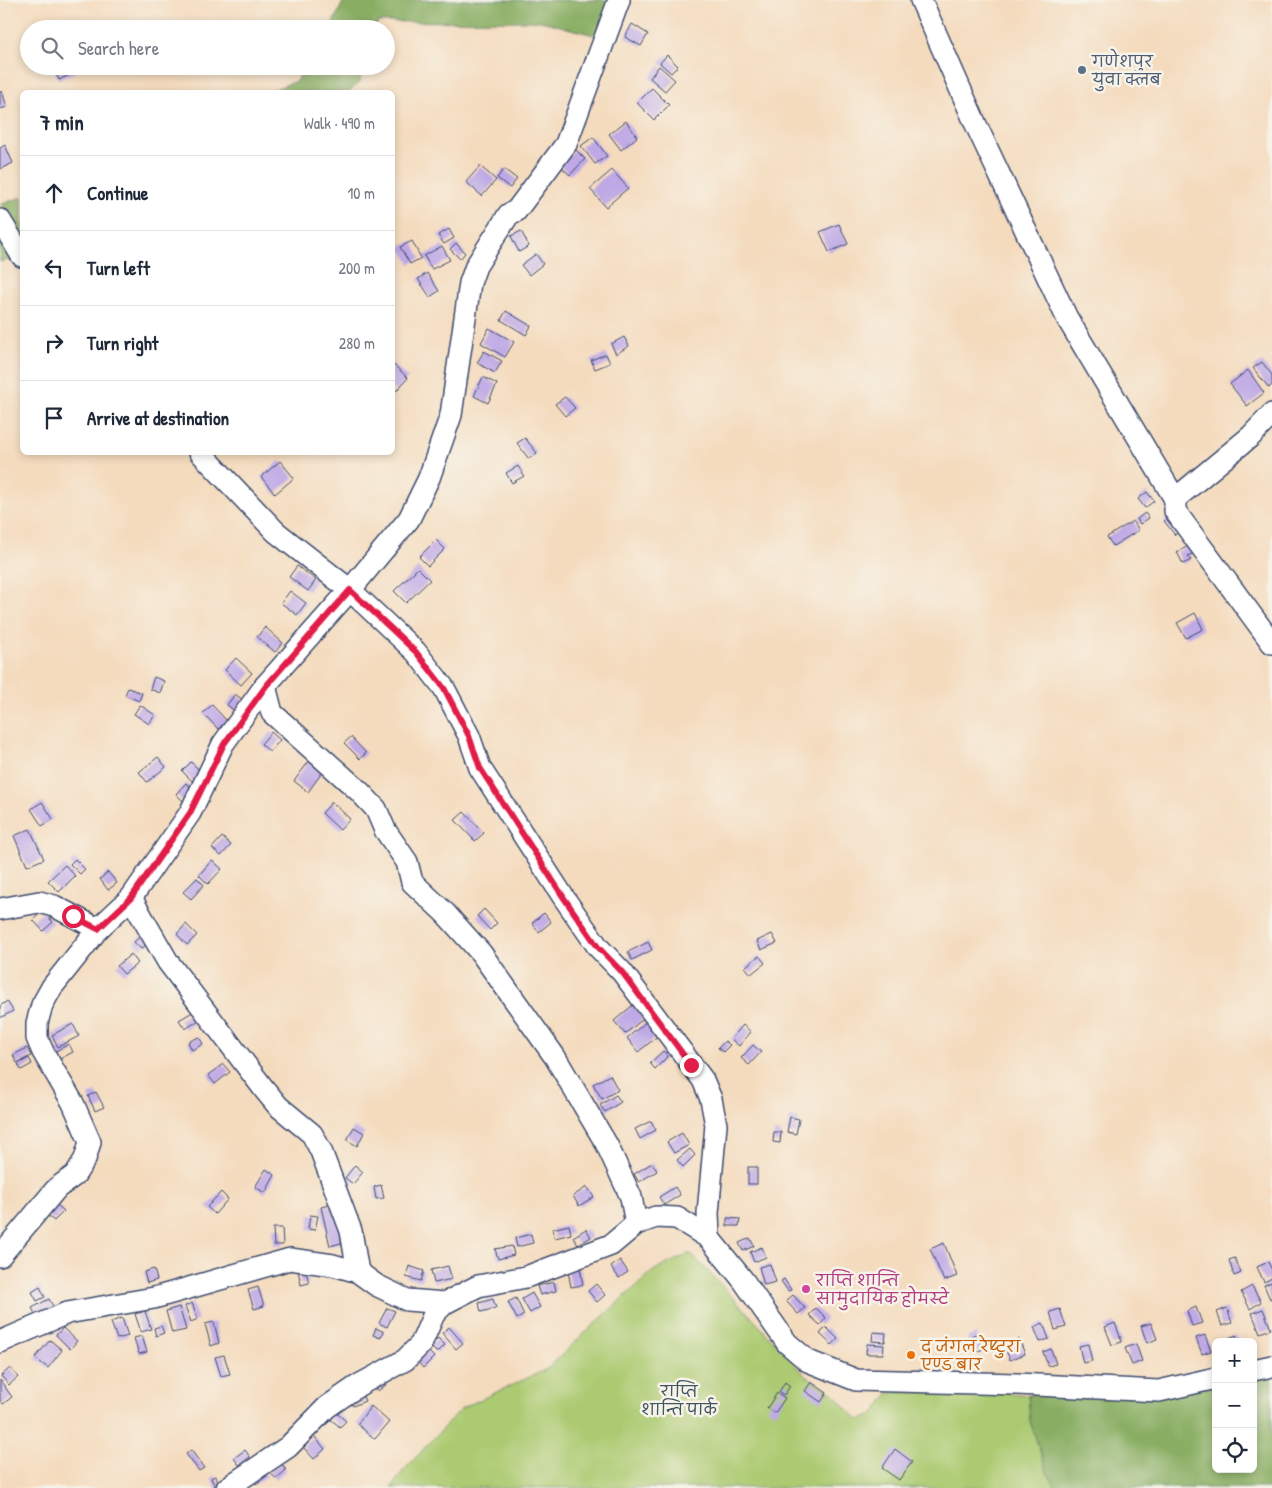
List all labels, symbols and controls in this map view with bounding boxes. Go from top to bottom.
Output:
search box [20,20,395,75]
icon: search [38,34,66,62]
text: Search here [78,35,159,61]
place label: गणेशपुर युवा क्लब [1091,48,1162,92]
marker: गणेशपुर युवा क्लब [1076,64,1088,76]
text: 7 min [40,108,84,137]
text: Walk · 490 m [304,112,375,134]
icon: ahead [40,179,68,207]
text: Continue [87,180,148,206]
text: 10 m [347,182,375,204]
icon: left [40,254,68,282]
text: Turn left [87,255,150,281]
text: 200 m [339,257,375,279]
icon: right [40,329,68,357]
text: Turn right [87,330,158,356]
text: 280 m [339,332,375,354]
icon: arrive [40,404,68,432]
text: Arrive at destination [87,405,229,431]
route start [62,905,85,928]
route end [680,1054,703,1077]
place label: राप्ति शान्ति सामुदायिक होमस्टे [815,1269,950,1311]
marker: राप्ति शान्ति सामुदायिक होमस्टे [800,1283,812,1295]
place label: द जंगल रेष्टुरा एण्ड बार [920,1335,1022,1375]
map controls [1212,1338,1257,1473]
button: + [1212,1338,1257,1383]
marker: द जंगल रेष्टुरा एण्ड बार [905,1349,917,1361]
park label: राप्ति शान्ति पार्क [641,1380,719,1420]
button: − [1212,1383,1257,1428]
button: locate [1212,1428,1257,1473]

